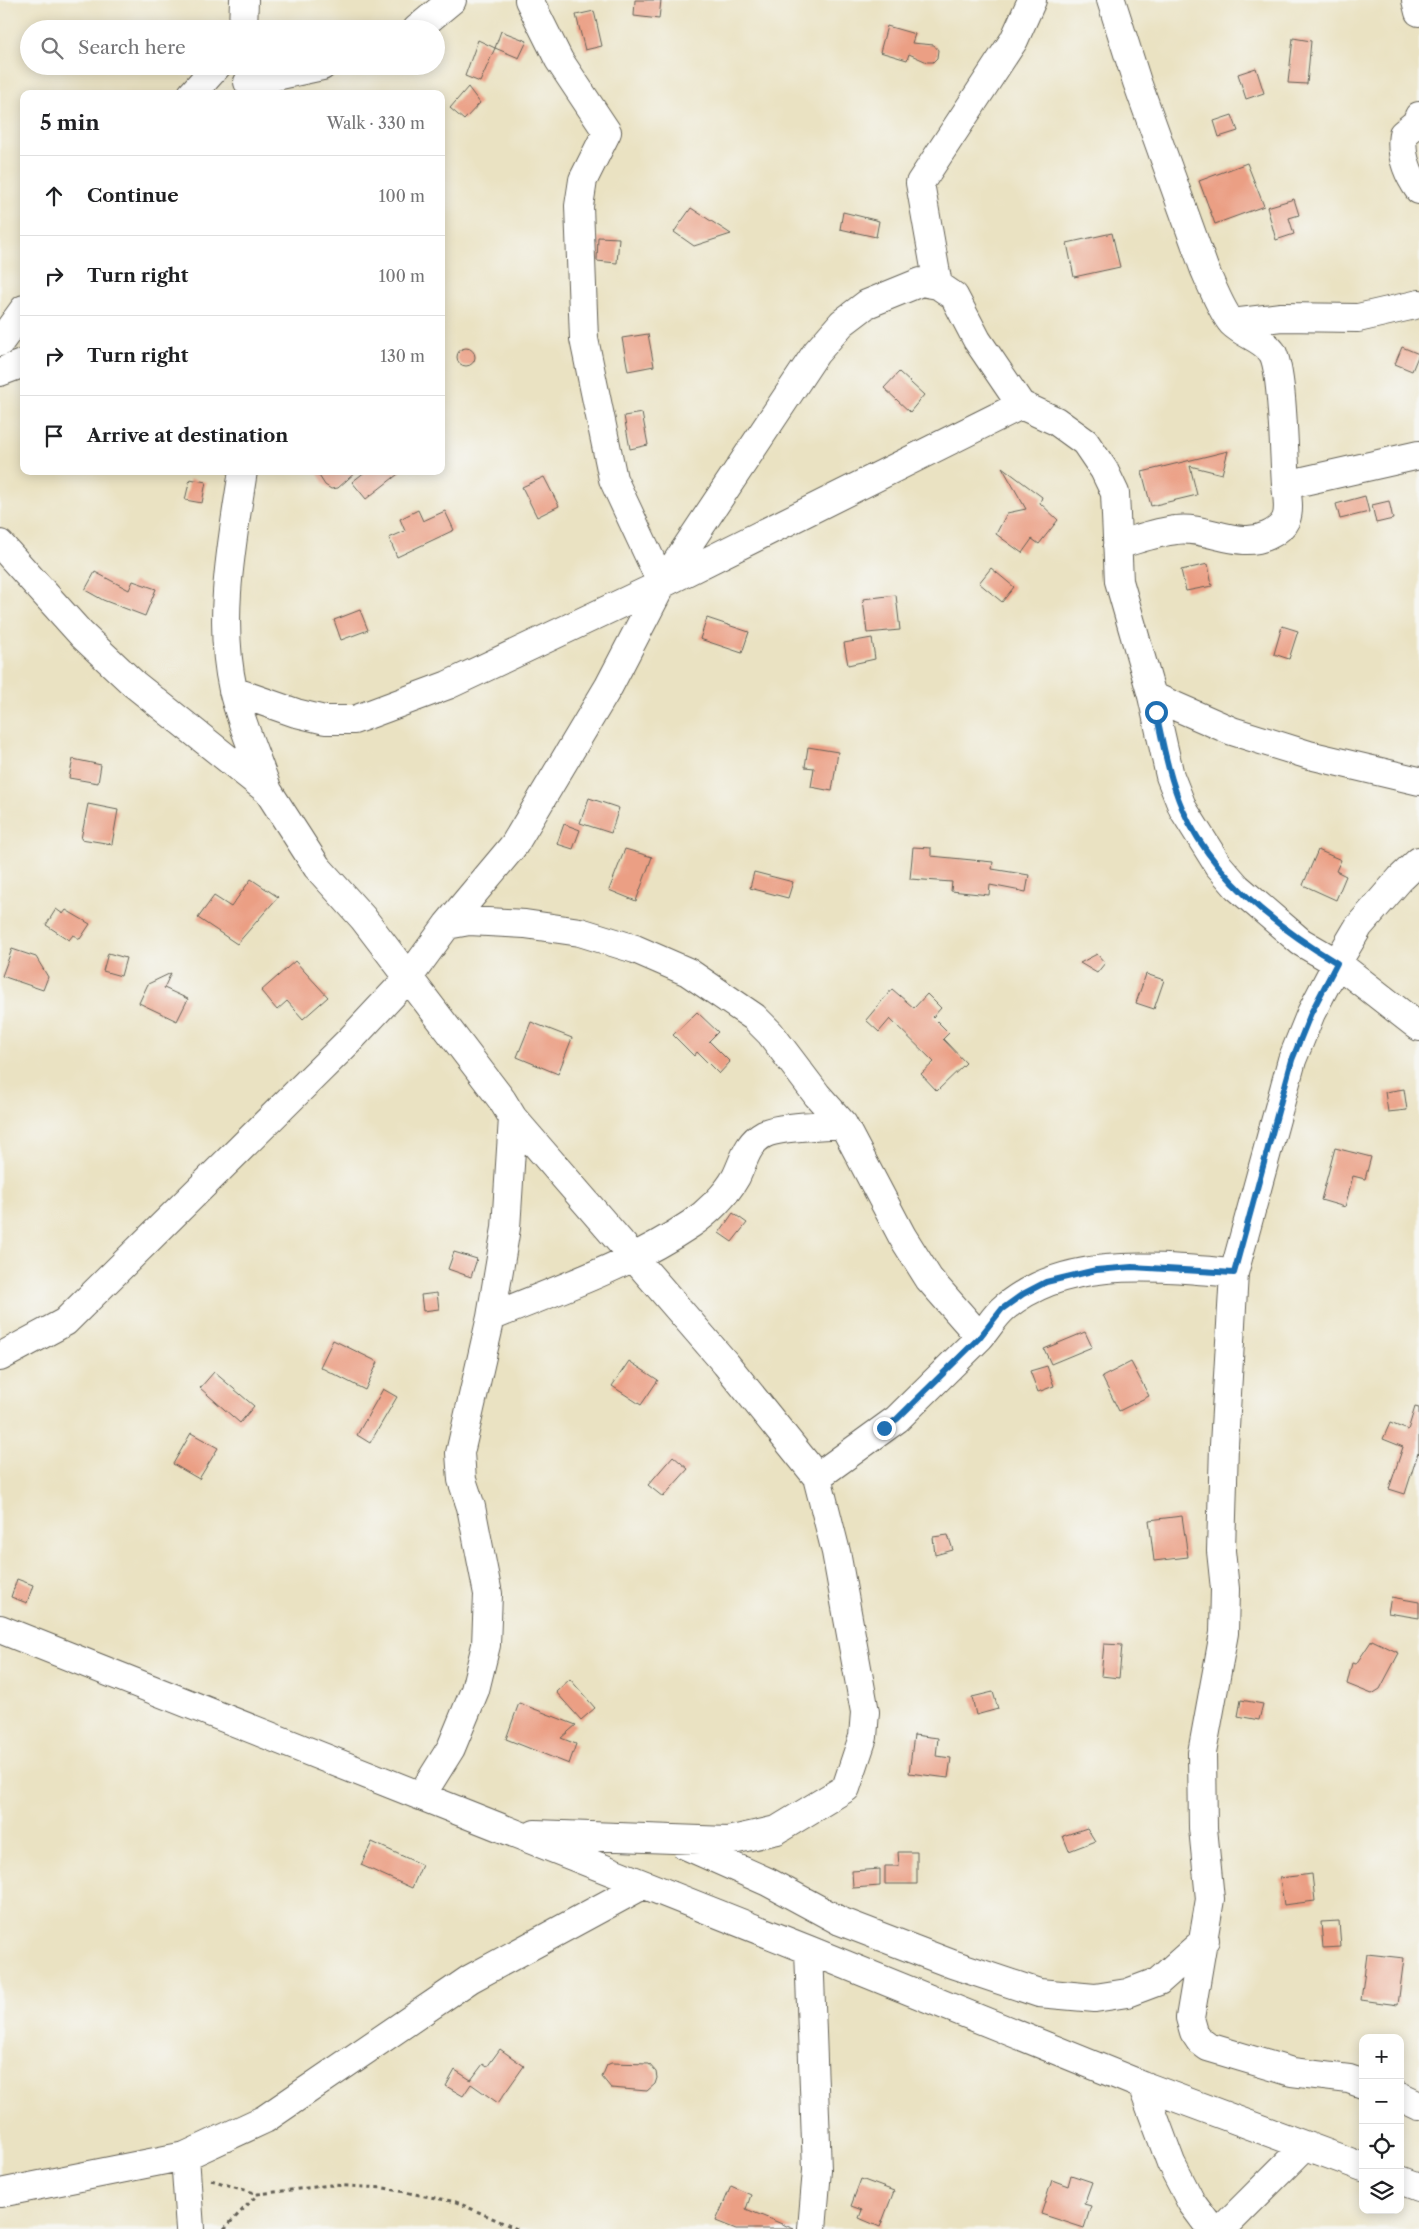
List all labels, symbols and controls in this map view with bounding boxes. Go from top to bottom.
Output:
search box [20,20,445,75]
icon: search [38,34,66,62]
text: Search here [78,36,186,59]
text: 5 min [40,110,100,135]
text: Walk · 330 m [327,113,425,133]
icon: ahead [40,182,68,210]
text: Continue [87,184,179,207]
text: 100 m [379,186,425,206]
icon: right [40,262,68,290]
text: Turn right [87,264,188,287]
text: 100 m [379,266,425,286]
icon: right [40,342,68,370]
text: Turn right [87,344,188,367]
text: 130 m [380,346,425,366]
icon: arrive [40,422,68,450]
text: Arrive at destination [87,424,288,447]
route start [1145,701,1168,724]
route end [873,1417,896,1440]
map controls [1359,2034,1404,2214]
button: + [1359,2034,1404,2079]
button: − [1359,2079,1404,2124]
button: locate [1359,2124,1404,2169]
button: layers [1359,2169,1404,2214]

